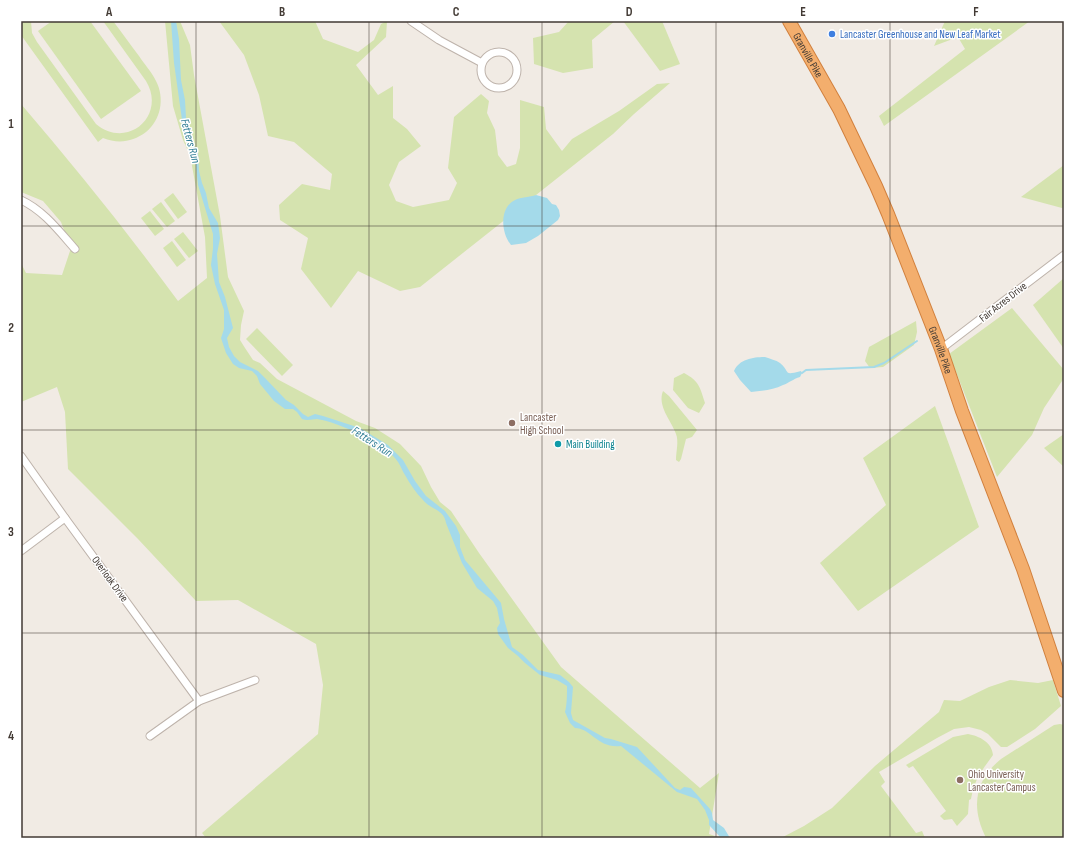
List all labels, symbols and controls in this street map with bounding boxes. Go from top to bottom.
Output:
text: A [105,4,113,20]
text: B [279,4,285,20]
text: C [453,4,460,20]
text: D [626,4,633,20]
text: E [800,4,806,20]
text: F [973,4,979,20]
place label: Lancaster Greenhouse and New Leaf Market [840,28,1001,41]
marker: Lancaster Greenhouse and New Leaf Market [827,29,837,39]
street label: Granville Pike [790,30,826,80]
text: 1 [8,116,14,132]
water label: Fetters Run [177,117,203,165]
street label: Fair Acres Drive [977,279,1029,325]
text: 2 [8,320,14,336]
street label: Granville Pike [926,325,955,375]
place label: Lancaster High School [520,411,563,437]
marker: Lancaster High School [507,418,517,428]
water label: Fetters Run [349,423,395,461]
place label: Main Building [566,438,615,451]
marker: Main Building [553,439,563,449]
text: 3 [8,524,14,540]
street label: Overlook Drive [89,554,131,604]
text: 4 [8,728,14,744]
place label: Ohio University Lancaster Campus [968,768,1036,794]
marker: Ohio University Lancaster Campus [955,775,965,785]

